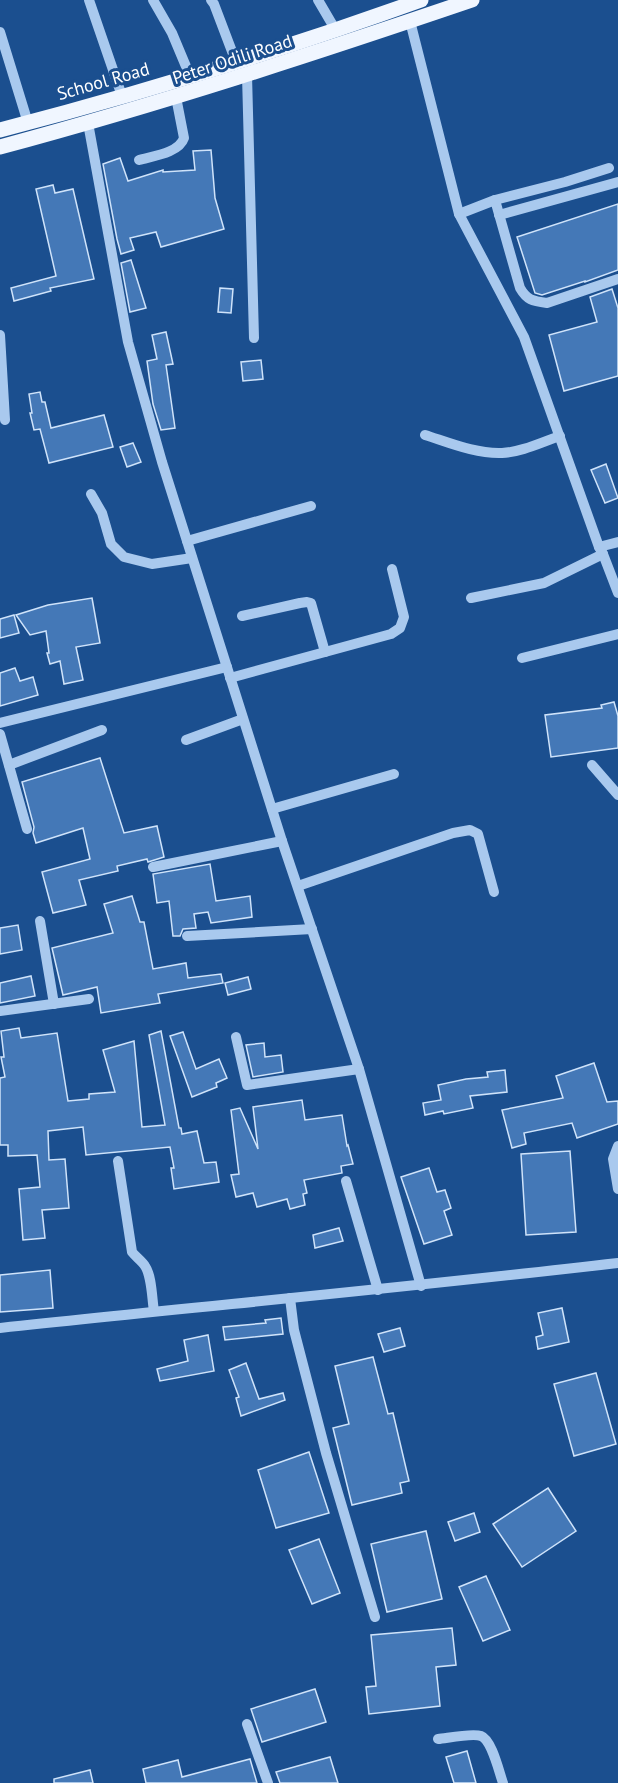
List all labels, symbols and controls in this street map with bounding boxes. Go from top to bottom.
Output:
street label: Peter Odili Road [169,29,295,89]
street label: School Road [54,57,152,105]

